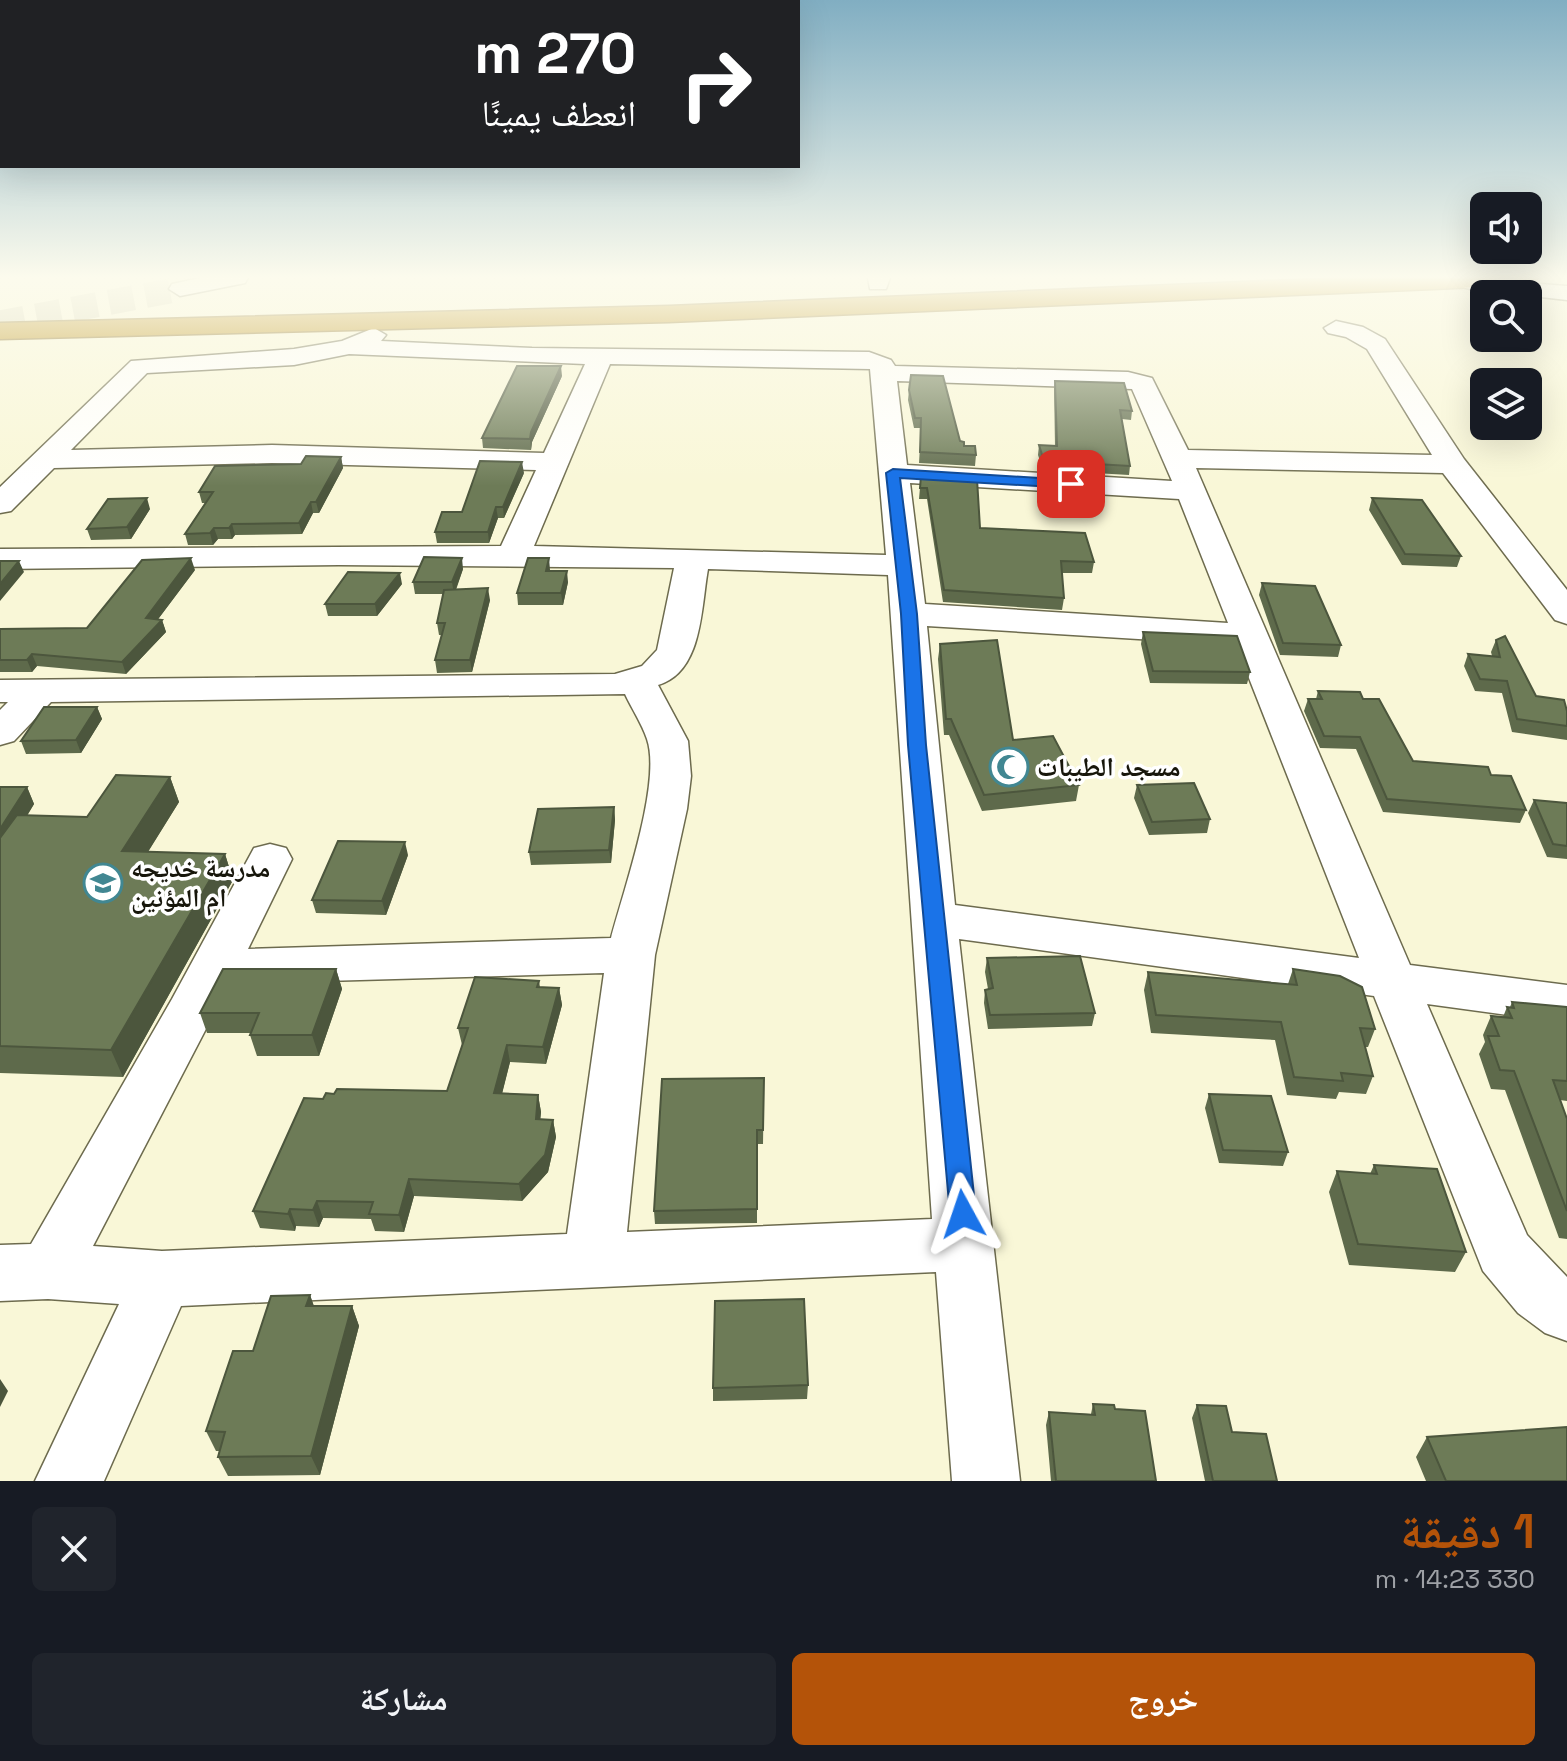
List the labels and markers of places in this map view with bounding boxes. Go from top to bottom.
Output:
pin [1037,450,1105,518]
mosque icon: مسجد الطيبات [988,746,1030,788]
place label: مسجد الطيبات [1037,750,1181,784]
place label: مدرسة خديجه ام المؤنين [131,851,270,916]
school or university icon: مدرسة خديجه ام المؤنين [82,862,124,904]

